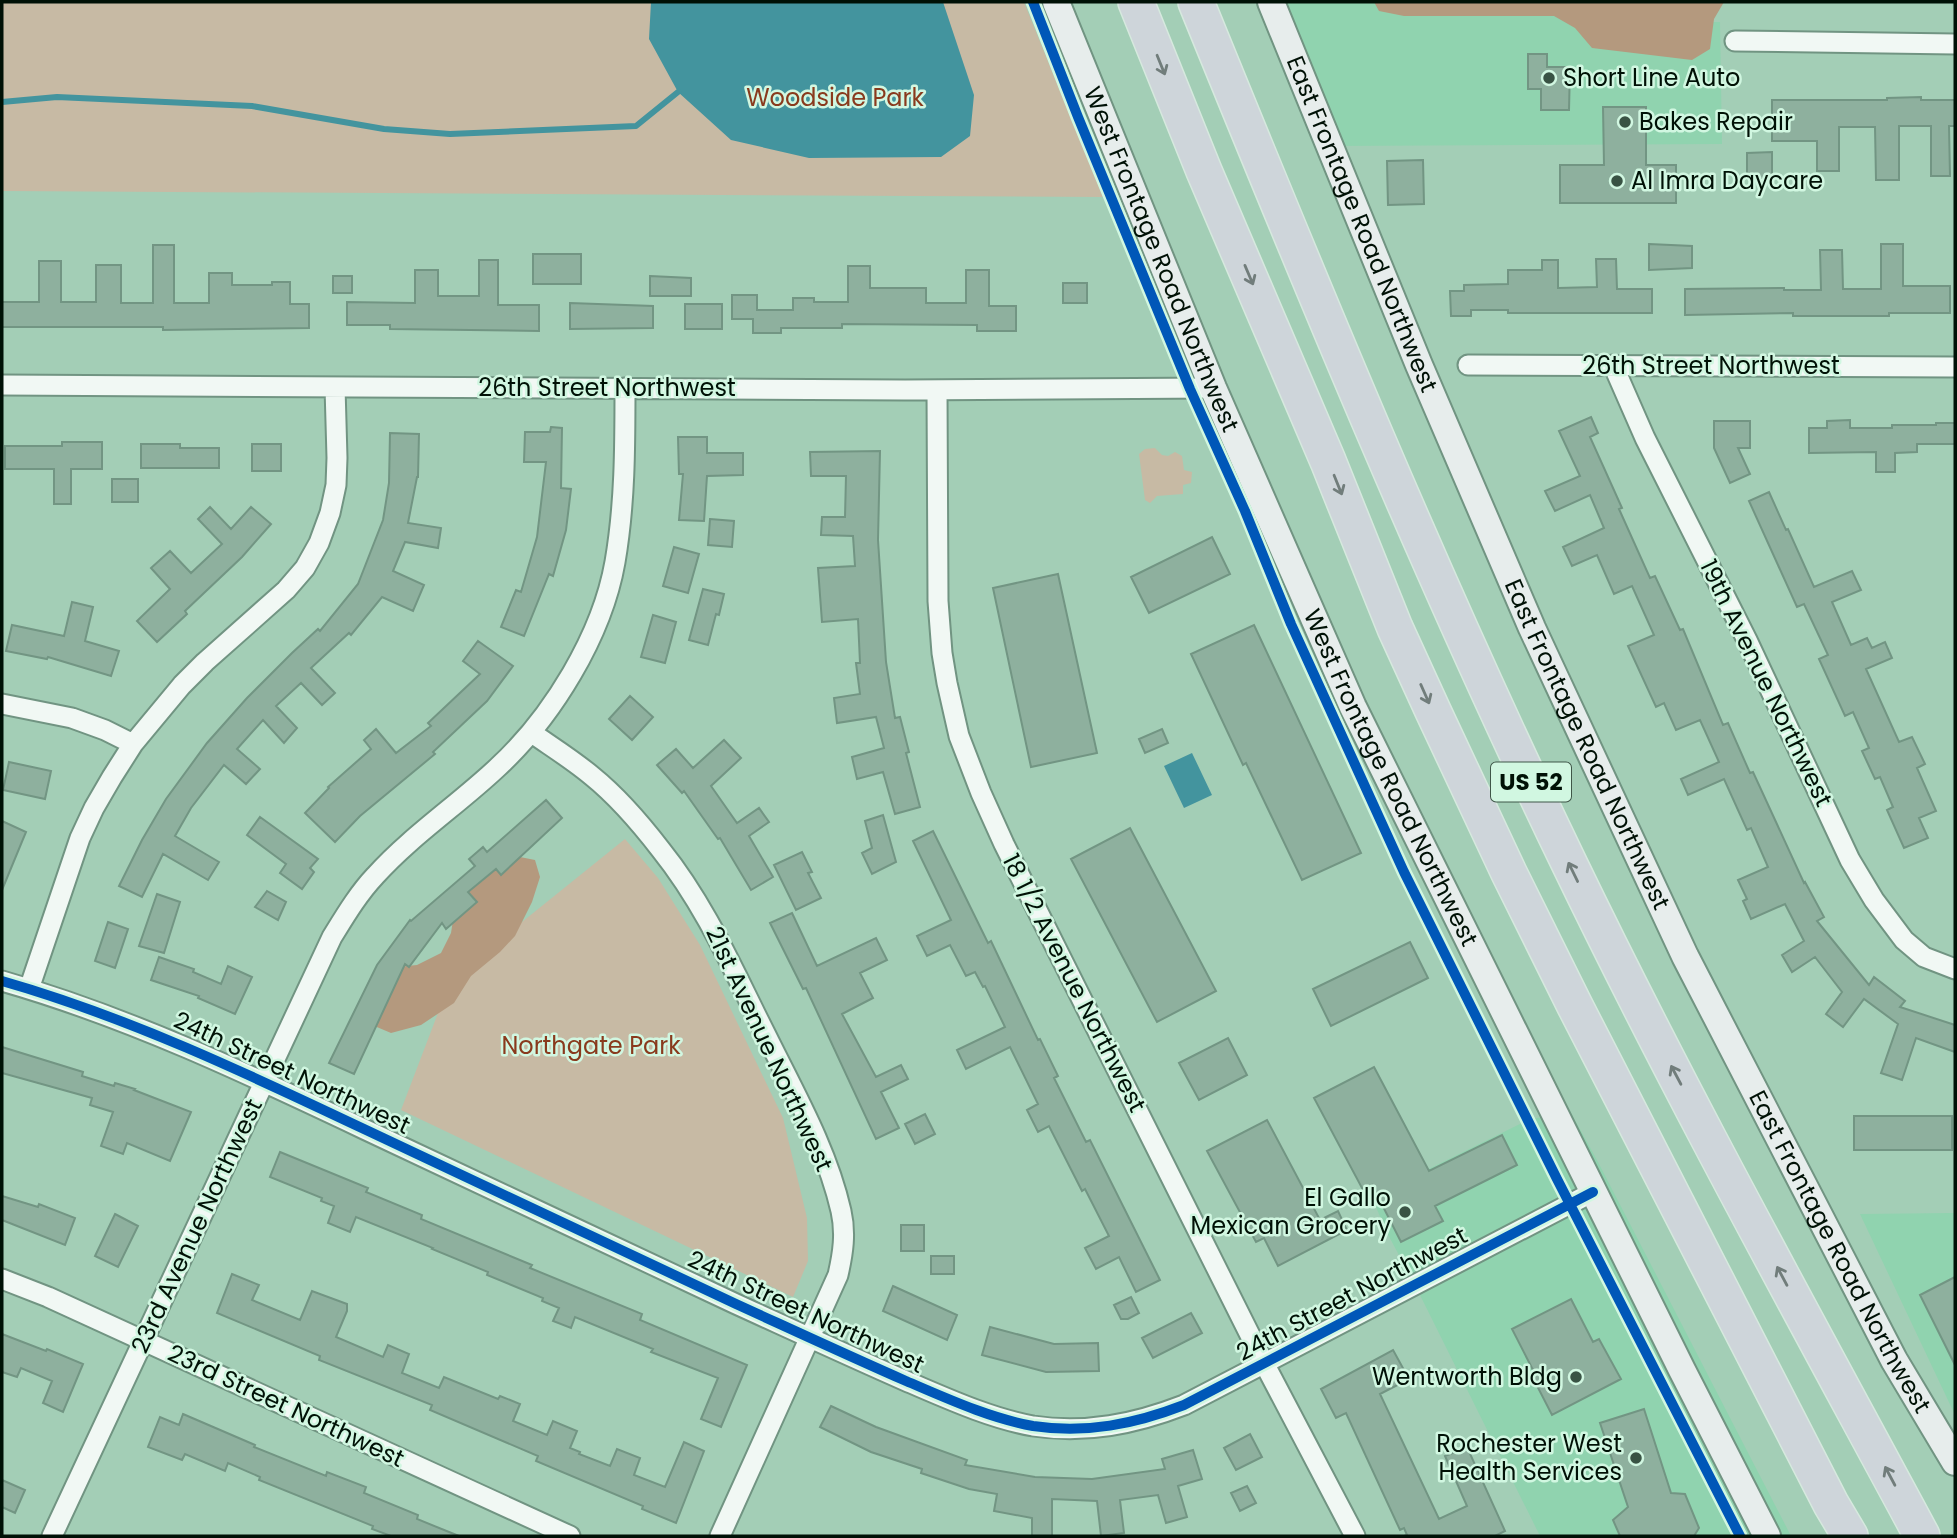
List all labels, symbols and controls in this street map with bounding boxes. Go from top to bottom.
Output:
street label: East Frontage Road Northwest [1279,51,1446,397]
one-way arrow [1156,54,1169,75]
place label: Short Line Auto [1563,61,1740,94]
marker: Short Line Auto [1541,70,1557,86]
park label: Woodside Park [746,81,925,114]
street label: West Frontage Road Northwest [1076,82,1247,437]
place label: Bakes Repair [1639,105,1793,138]
marker: Bakes Repair [1617,114,1633,130]
place label: Al Imra Daycare [1631,164,1823,197]
marker: Al Imra Daycare [1609,173,1625,189]
one-way arrow [1243,264,1256,285]
street label: 26th Street Northwest [1582,349,1840,382]
street label: 26th Street Northwest [478,371,736,404]
one-way arrow [1332,473,1345,495]
street label: 19th Avenue Northwest [1692,554,1841,812]
street label: East Frontage Road Northwest [1497,574,1678,915]
street label: West Frontage Road Northwest [1296,604,1486,952]
one-way arrow [1419,683,1432,705]
road number: US 52 [1491,762,1571,802]
street label: 18 1/2 Avenue Northwest [995,848,1154,1118]
one-way arrow [1566,862,1579,883]
street label: 21st Avenue Northwest [698,921,841,1177]
street label: 24th Street Northwest [169,1003,416,1142]
park label: Northgate Park [501,1029,681,1062]
one-way arrow [1668,1065,1682,1085]
street label: East Frontage Road Northwest [1741,1085,1939,1419]
street label: 23rd Avenue Northwest [123,1093,270,1358]
place label: El Gallo Mexican Grocery [1191,1181,1391,1242]
marker: El Gallo Mexican Grocery [1397,1204,1413,1220]
street label: 24th Street Northwest [1230,1219,1473,1368]
street label: 24th Street Northwest [683,1242,930,1381]
one-way arrow [1775,1266,1788,1287]
street label: 23rd Street Northwest [163,1336,410,1475]
place label: Wentworth Bldg [1372,1360,1562,1393]
marker: Wentworth Bldg [1568,1369,1584,1385]
place label: Rochester West Health Services [1436,1427,1622,1488]
marker: Rochester West Health Services [1628,1450,1644,1466]
one-way arrow [1882,1466,1896,1487]

